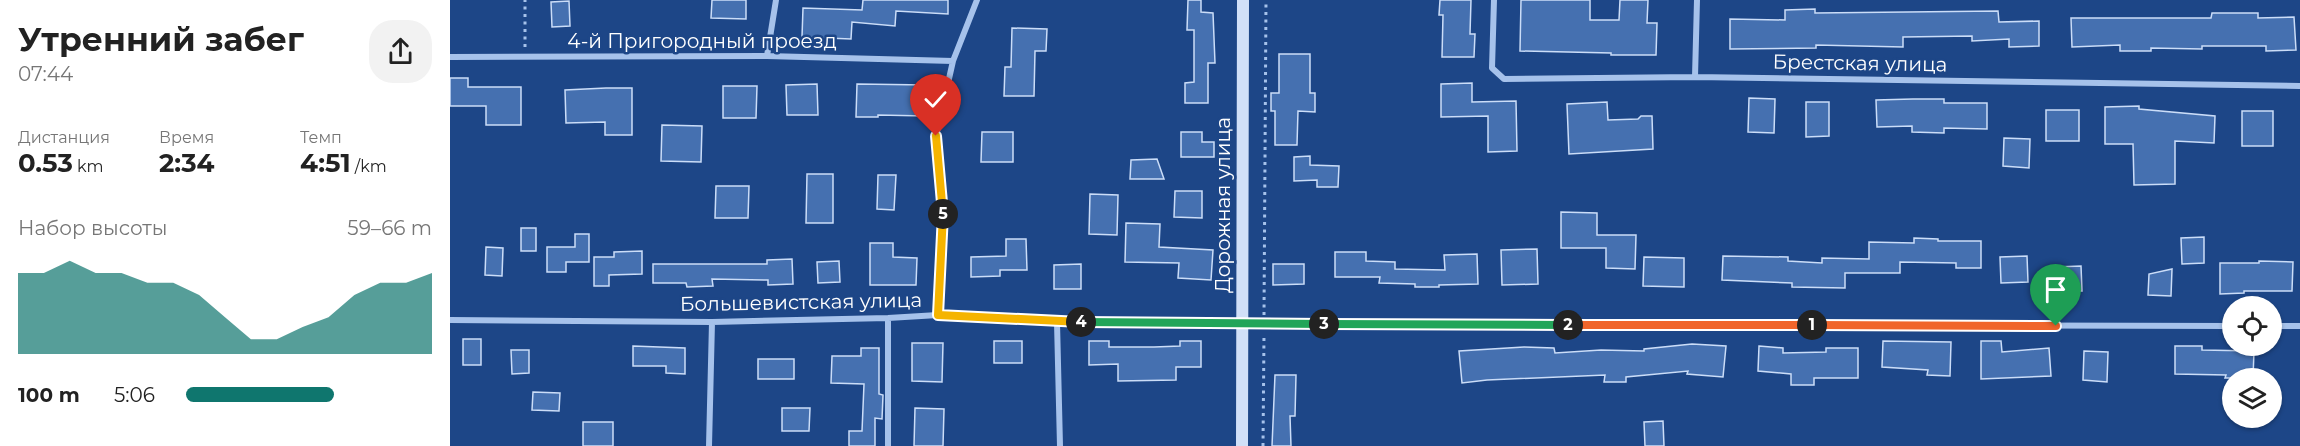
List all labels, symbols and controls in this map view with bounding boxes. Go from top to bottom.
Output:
text: Утренний забег [18,19,304,59]
button: share [369,20,432,83]
street label: 4-й Пригородный проезд [567,29,837,53]
street label: Брестская улица [1772,49,1948,77]
text: 07:44 [18,62,73,86]
pin [910,74,961,136]
icon: check [919,83,952,116]
street label: Дорожная улица [1211,117,1235,293]
text: Дистанция [18,128,110,147]
text: Время [159,128,214,147]
text: Темп [300,128,342,147]
text: 0.53 [18,147,73,179]
text: 2:34 [159,147,214,179]
text: 4:51 [300,147,351,179]
text: km [73,157,103,176]
text: /km [351,157,387,176]
pin: 5 [928,199,958,229]
text: 5 [938,204,948,223]
text: Набор высоты [18,216,167,240]
text: 59–66 m [347,216,432,240]
pin [2030,264,2081,326]
icon: arrive [2039,273,2072,306]
street label: Большевистская улица [680,288,922,316]
map controls [2222,296,2282,428]
button: locate [2222,296,2282,356]
pin: 4 [1066,307,1096,337]
pin: 3 [1309,309,1339,339]
pin: 2 [1553,310,1583,340]
pin: 1 [1797,310,1827,340]
text: 4 [1075,312,1087,331]
text: 3 [1319,314,1329,333]
text: 2 [1563,315,1573,334]
text: 1 [1809,315,1815,334]
button: layers [2222,368,2282,428]
text: 100 m [18,383,80,407]
text: 5:06 [114,383,155,407]

